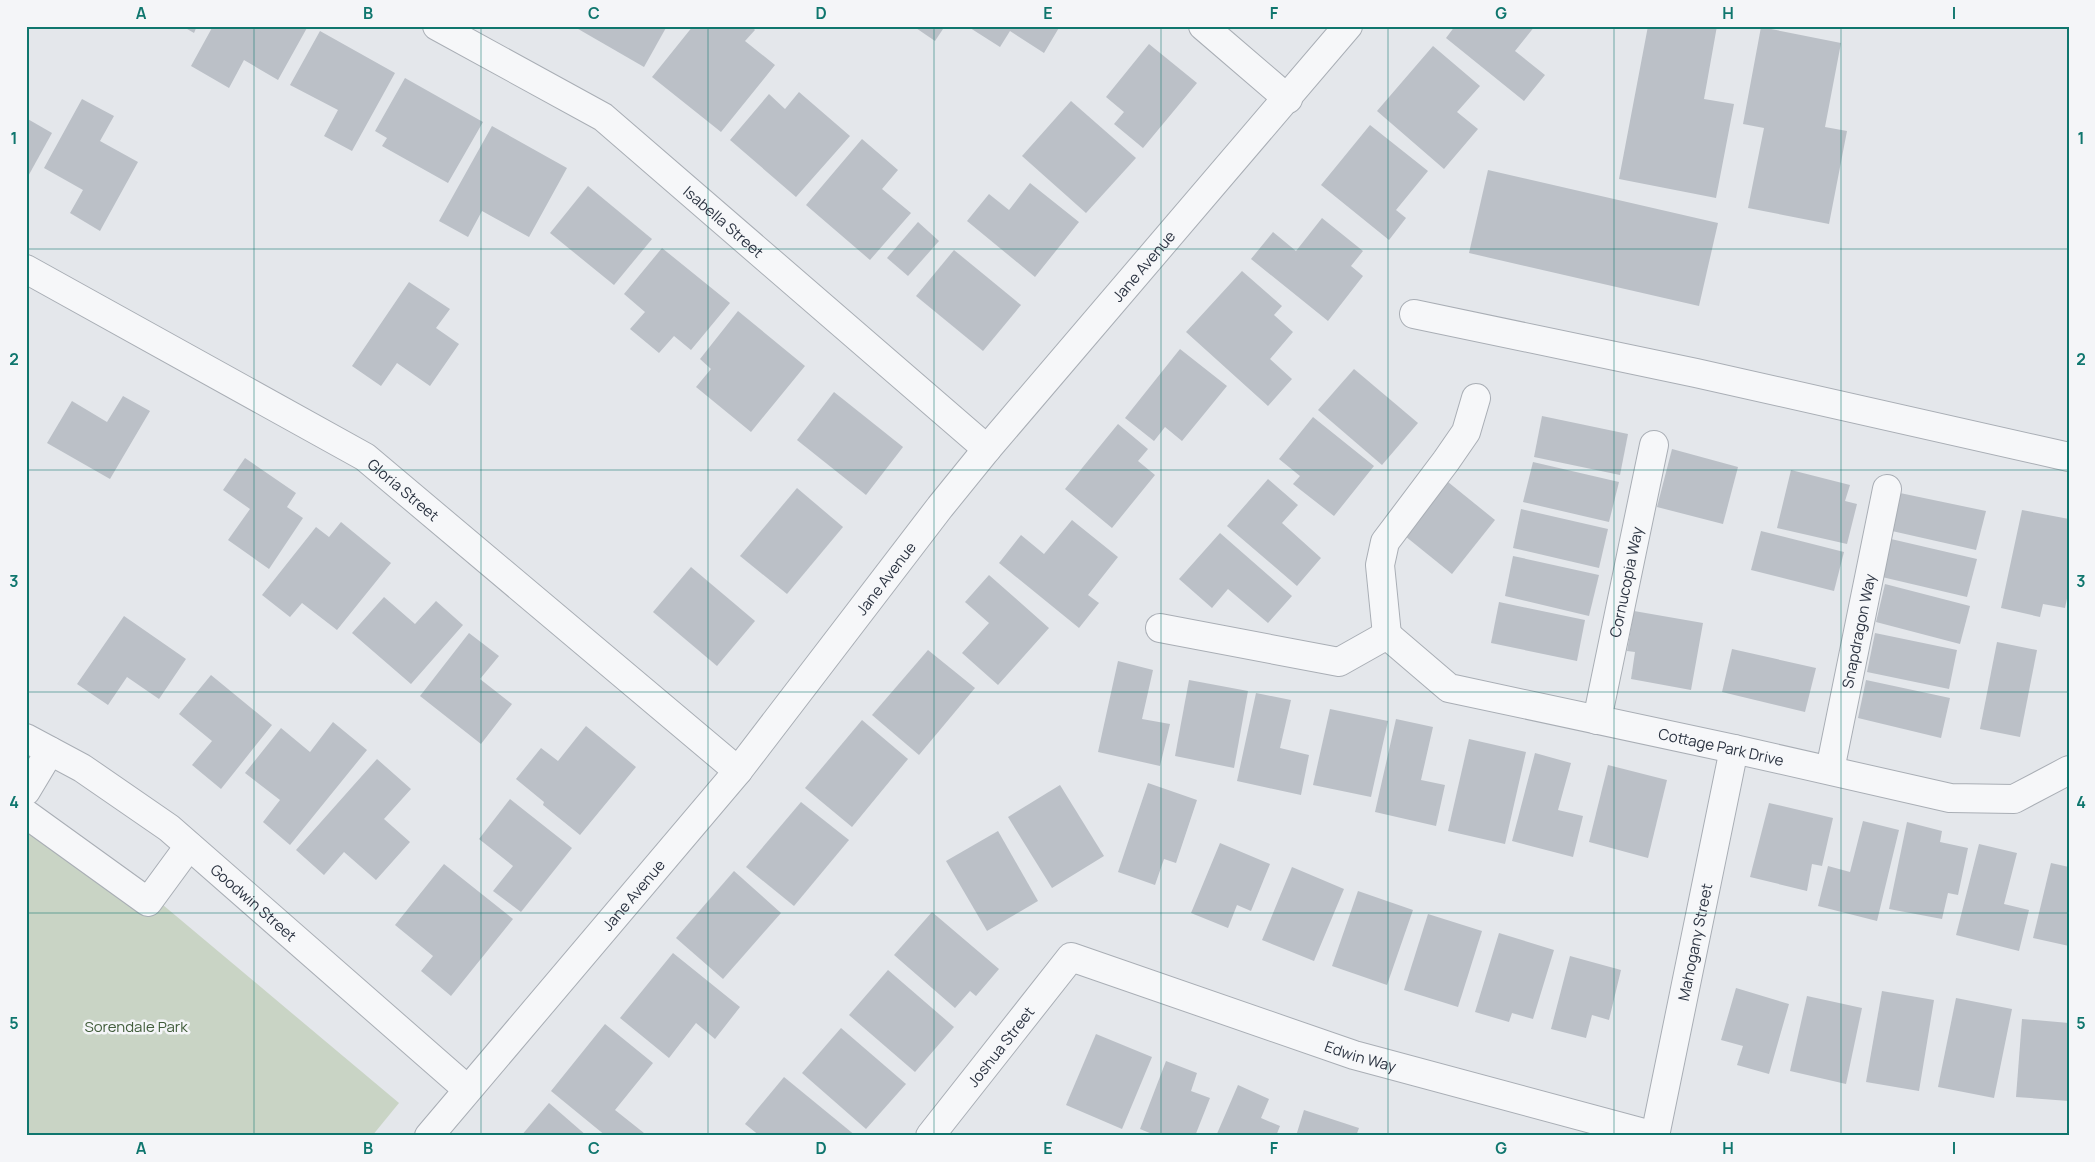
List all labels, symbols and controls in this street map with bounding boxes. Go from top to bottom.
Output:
text: A [136,2,147,24]
text: B [363,2,373,24]
text: C [588,2,600,24]
text: D [815,2,827,24]
text: E [1043,2,1053,24]
text: F [1270,2,1279,24]
text: G [1495,2,1507,24]
text: H [1722,2,1734,24]
text: I [1952,2,1956,24]
text: 1 [10,127,18,149]
text: 1 [2077,127,2085,149]
street label: Isabella Street [679,181,768,262]
street label: Jane Avenue [1107,226,1180,306]
text: 2 [9,348,19,370]
text: 2 [2076,348,2086,370]
street label: Gloria Street [363,453,444,526]
street label: Cornucopia Way [1604,525,1647,639]
street label: Jane Avenue [851,537,921,619]
text: 3 [9,570,19,592]
text: 3 [2076,570,2086,592]
street label: Snapdragon Way [1836,572,1880,690]
street label: Cottage Park Drive [1657,723,1786,771]
text: 4 [9,791,19,813]
text: 4 [2076,791,2086,813]
street label: Jane Avenue [597,855,670,935]
street label: Goodwin Street [206,859,301,946]
street label: Mahogany Street [1672,881,1717,1003]
street label: Joshua Street [962,1002,1039,1091]
text: 5 [9,1012,19,1034]
text: 5 [2076,1012,2086,1034]
park label: Sorendale Park [84,1016,188,1037]
street label: Edwin Way [1322,1035,1399,1076]
text: A [136,1137,147,1159]
text: B [363,1137,373,1159]
text: C [588,1137,600,1159]
text: D [815,1137,827,1159]
text: E [1043,1137,1053,1159]
text: F [1270,1137,1279,1159]
text: G [1495,1137,1507,1159]
text: H [1722,1137,1734,1159]
text: I [1952,1137,1956,1159]

